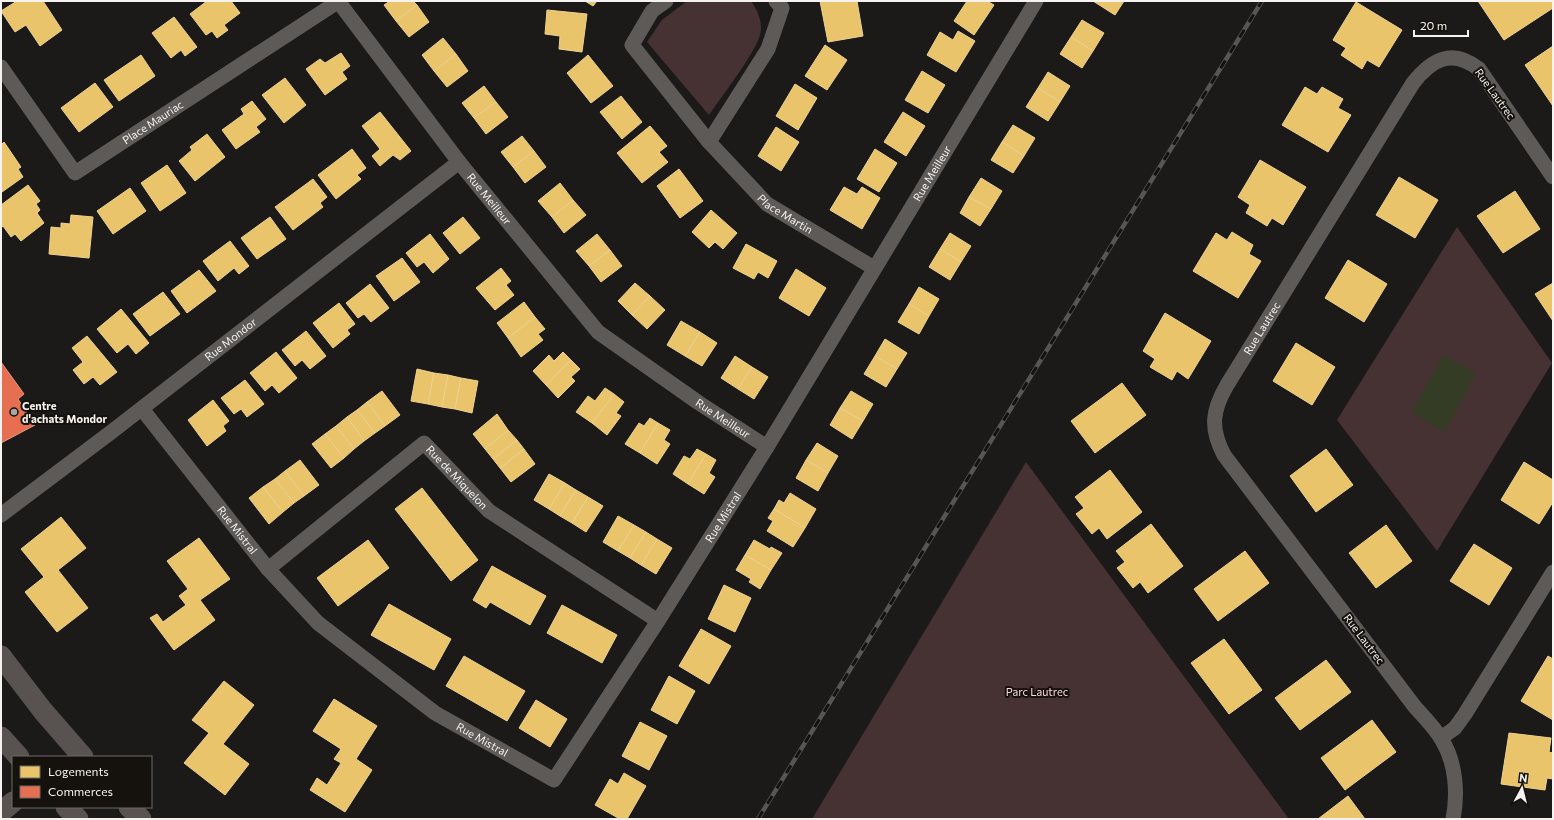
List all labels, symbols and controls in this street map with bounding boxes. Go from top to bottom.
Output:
scale bar [1414,12,1468,38]
text: 20 m [1420,18,1447,32]
street label: Rue Lautrec [1473,66,1518,122]
street label: Place Mauriac [120,98,185,146]
street label: Rue Meilleur [910,142,954,203]
street label: Rue Meilleur [465,170,515,227]
street label: Place Martin [755,191,815,236]
street label: Rue Lautrec [1240,299,1283,357]
street label: Rue Mondor [202,314,259,363]
street label: Rue Meilleur [693,396,754,441]
place label: Centre d'achats Mondor [22,399,108,425]
marker: Centre d'achats Mondor [9,407,19,417]
street label: Rue de Miquelon [424,442,491,512]
street label: Rue Mistral [702,489,743,545]
street label: Rue Mistral [215,503,260,556]
street label: Rue Lautrec [1341,611,1387,666]
park label: Parc Lautrec [1006,685,1068,698]
street label: Rue Mistral [454,719,510,759]
legend [12,756,152,808]
text: Logements [48,764,109,778]
north arrow [1502,768,1542,808]
text: N [1518,771,1528,785]
text: Commerces [48,784,113,798]

